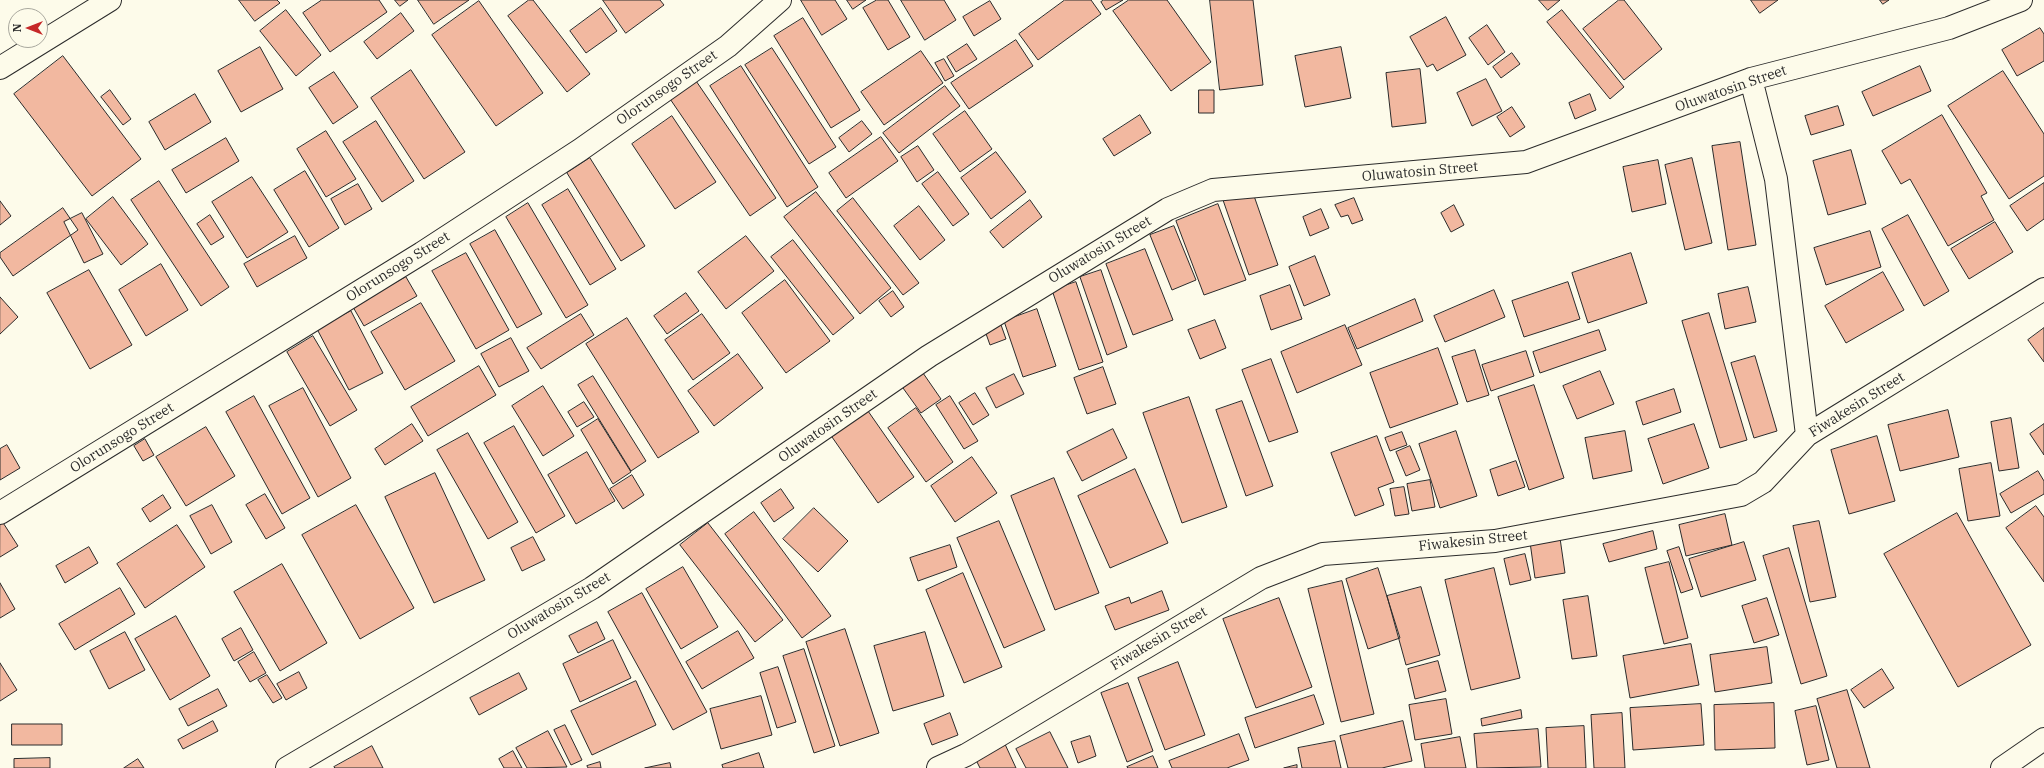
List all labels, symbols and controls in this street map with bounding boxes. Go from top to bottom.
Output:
north arrow [8,8,48,48]
text: N [10,24,24,32]
street label: Olorunsogo Street [613,47,721,129]
street label: Oluwatosin Street [1673,62,1789,116]
street label: Oluwatosin Street [1361,159,1479,185]
street label: Oluwatosin Street [1046,213,1154,287]
street label: Olorunsogo Street [343,228,453,306]
street label: Fiwakesin Street [1806,369,1908,441]
street label: Oluwatosin Street [775,386,881,466]
street label: Olorunsogo Street [67,399,177,477]
street label: Fiwakesin Street [1418,527,1528,555]
street label: Oluwatosin Street [505,569,613,643]
street label: Fiwakesin Street [1108,604,1210,674]

